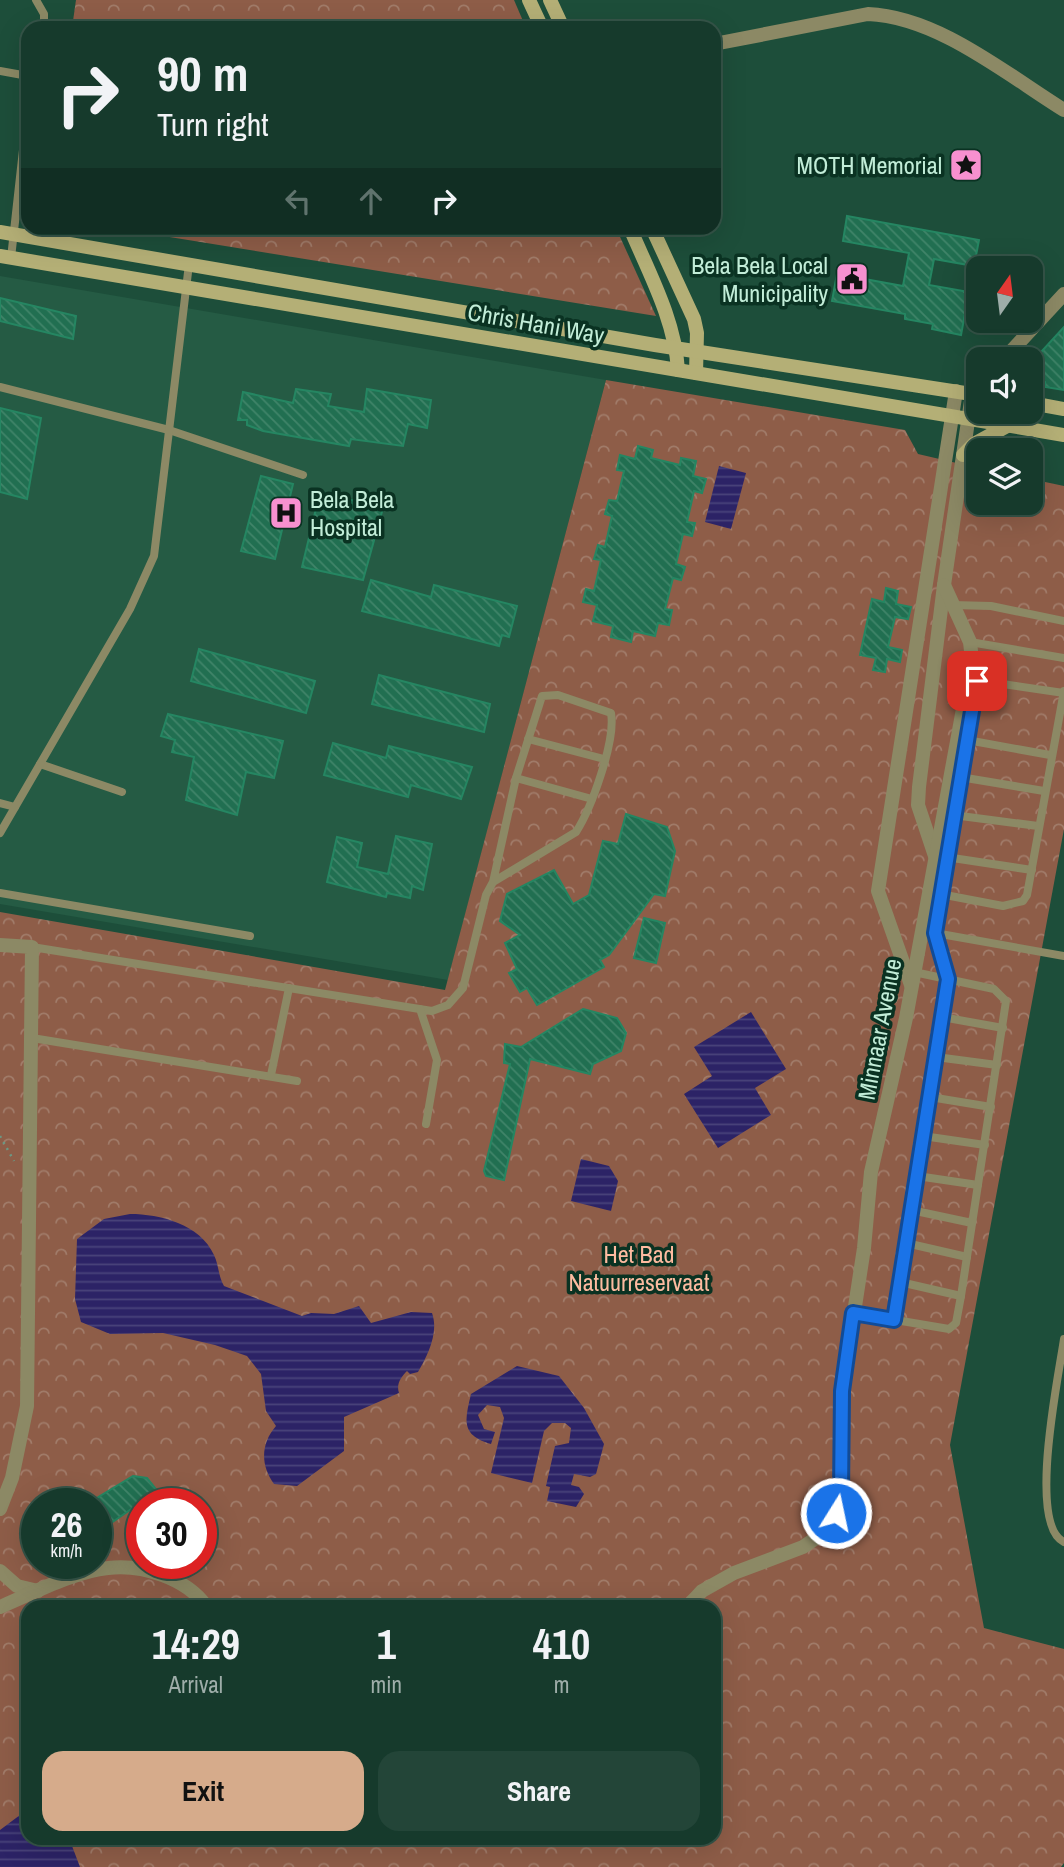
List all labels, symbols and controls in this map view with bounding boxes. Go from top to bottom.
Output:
text: 90 m [157,40,249,106]
icon: right [42,49,133,140]
text: Turn right [157,103,269,146]
place icon: MOTH Memorial [947,146,985,184]
place label: MOTH Memorial [797,149,942,181]
icon: left [279,182,317,220]
icon: ahead [352,182,390,220]
icon: right [425,182,463,220]
place label: Bela Bela Local Municipality [691,249,828,309]
north arrow [966,256,1043,332]
map controls [966,256,1043,515]
public building icon: Bela Bela Local Municipality [833,260,871,298]
street label: Chris Hani Way [465,295,607,351]
button: sound [966,347,1043,424]
button: layers [966,438,1043,515]
place label: Bela Bela Hospital [310,483,394,543]
hospital icon: Bela Bela Hospital [267,494,305,532]
pin [947,651,1007,711]
icon: arrive [958,662,996,700]
street label: Minnaar Avenue [850,956,908,1102]
park label: Het Bad Natuurreservaat [568,1238,710,1298]
position arrow [799,1476,873,1550]
speed limit sign: 30 [126,1488,217,1579]
text: 26 [51,1501,82,1548]
text: km/h [51,1538,83,1563]
text: 14:29 [152,1616,240,1672]
text: 1 [377,1616,396,1672]
text: 410 [533,1616,590,1672]
text: Arrival [169,1669,223,1700]
text: min [371,1669,402,1700]
text: m [554,1669,569,1700]
button: Exit [42,1751,364,1831]
button: Share [378,1751,700,1831]

